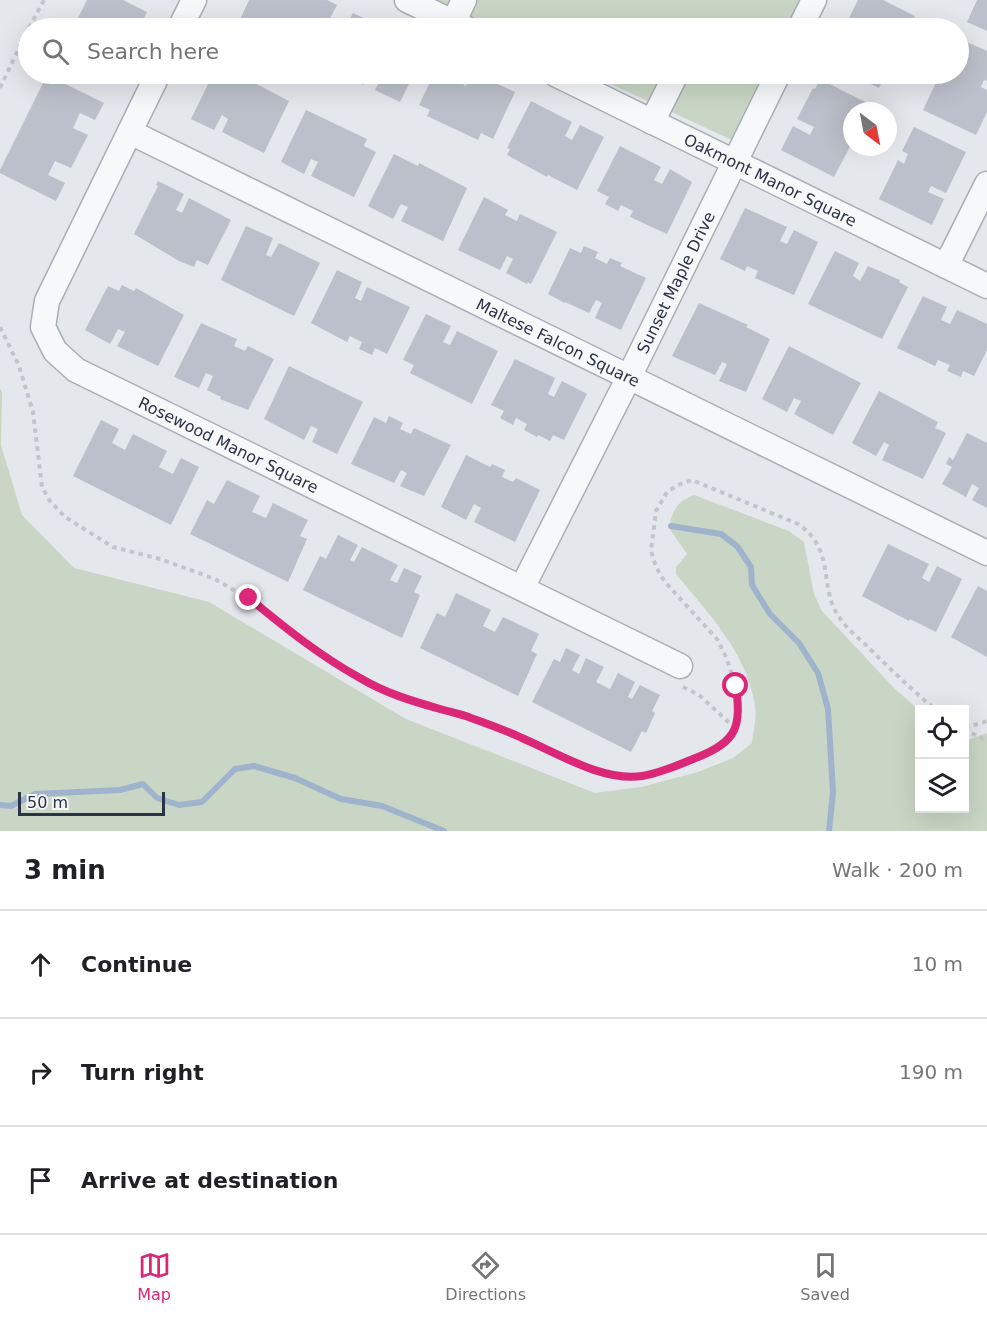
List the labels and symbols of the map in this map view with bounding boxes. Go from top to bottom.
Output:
north arrow [843,102,897,156]
street label: Oakmont Manor Square [681,130,860,231]
street label: Sunset Maple Drive [633,209,719,357]
street label: Maltese Falcon Square [473,295,643,391]
street label: Rosewood Manor Square [135,393,321,497]
route end [235,584,261,610]
route start [722,672,748,698]
scale bar [18,789,165,816]

